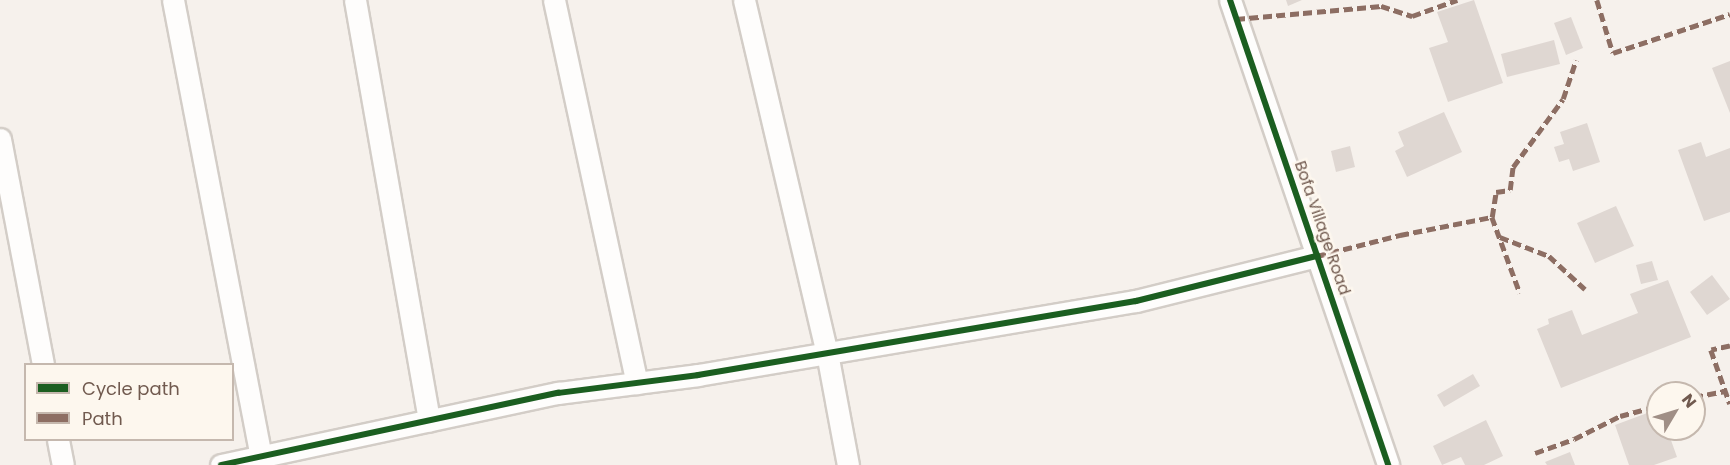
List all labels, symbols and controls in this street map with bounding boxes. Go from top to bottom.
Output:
street label: Bofa Village Road [1290,158,1354,298]
legend [24,363,234,441]
text: Cycle path [82,376,180,401]
north arrow [1646,381,1706,441]
text: N [1676,389,1702,413]
text: Path [82,406,123,431]

